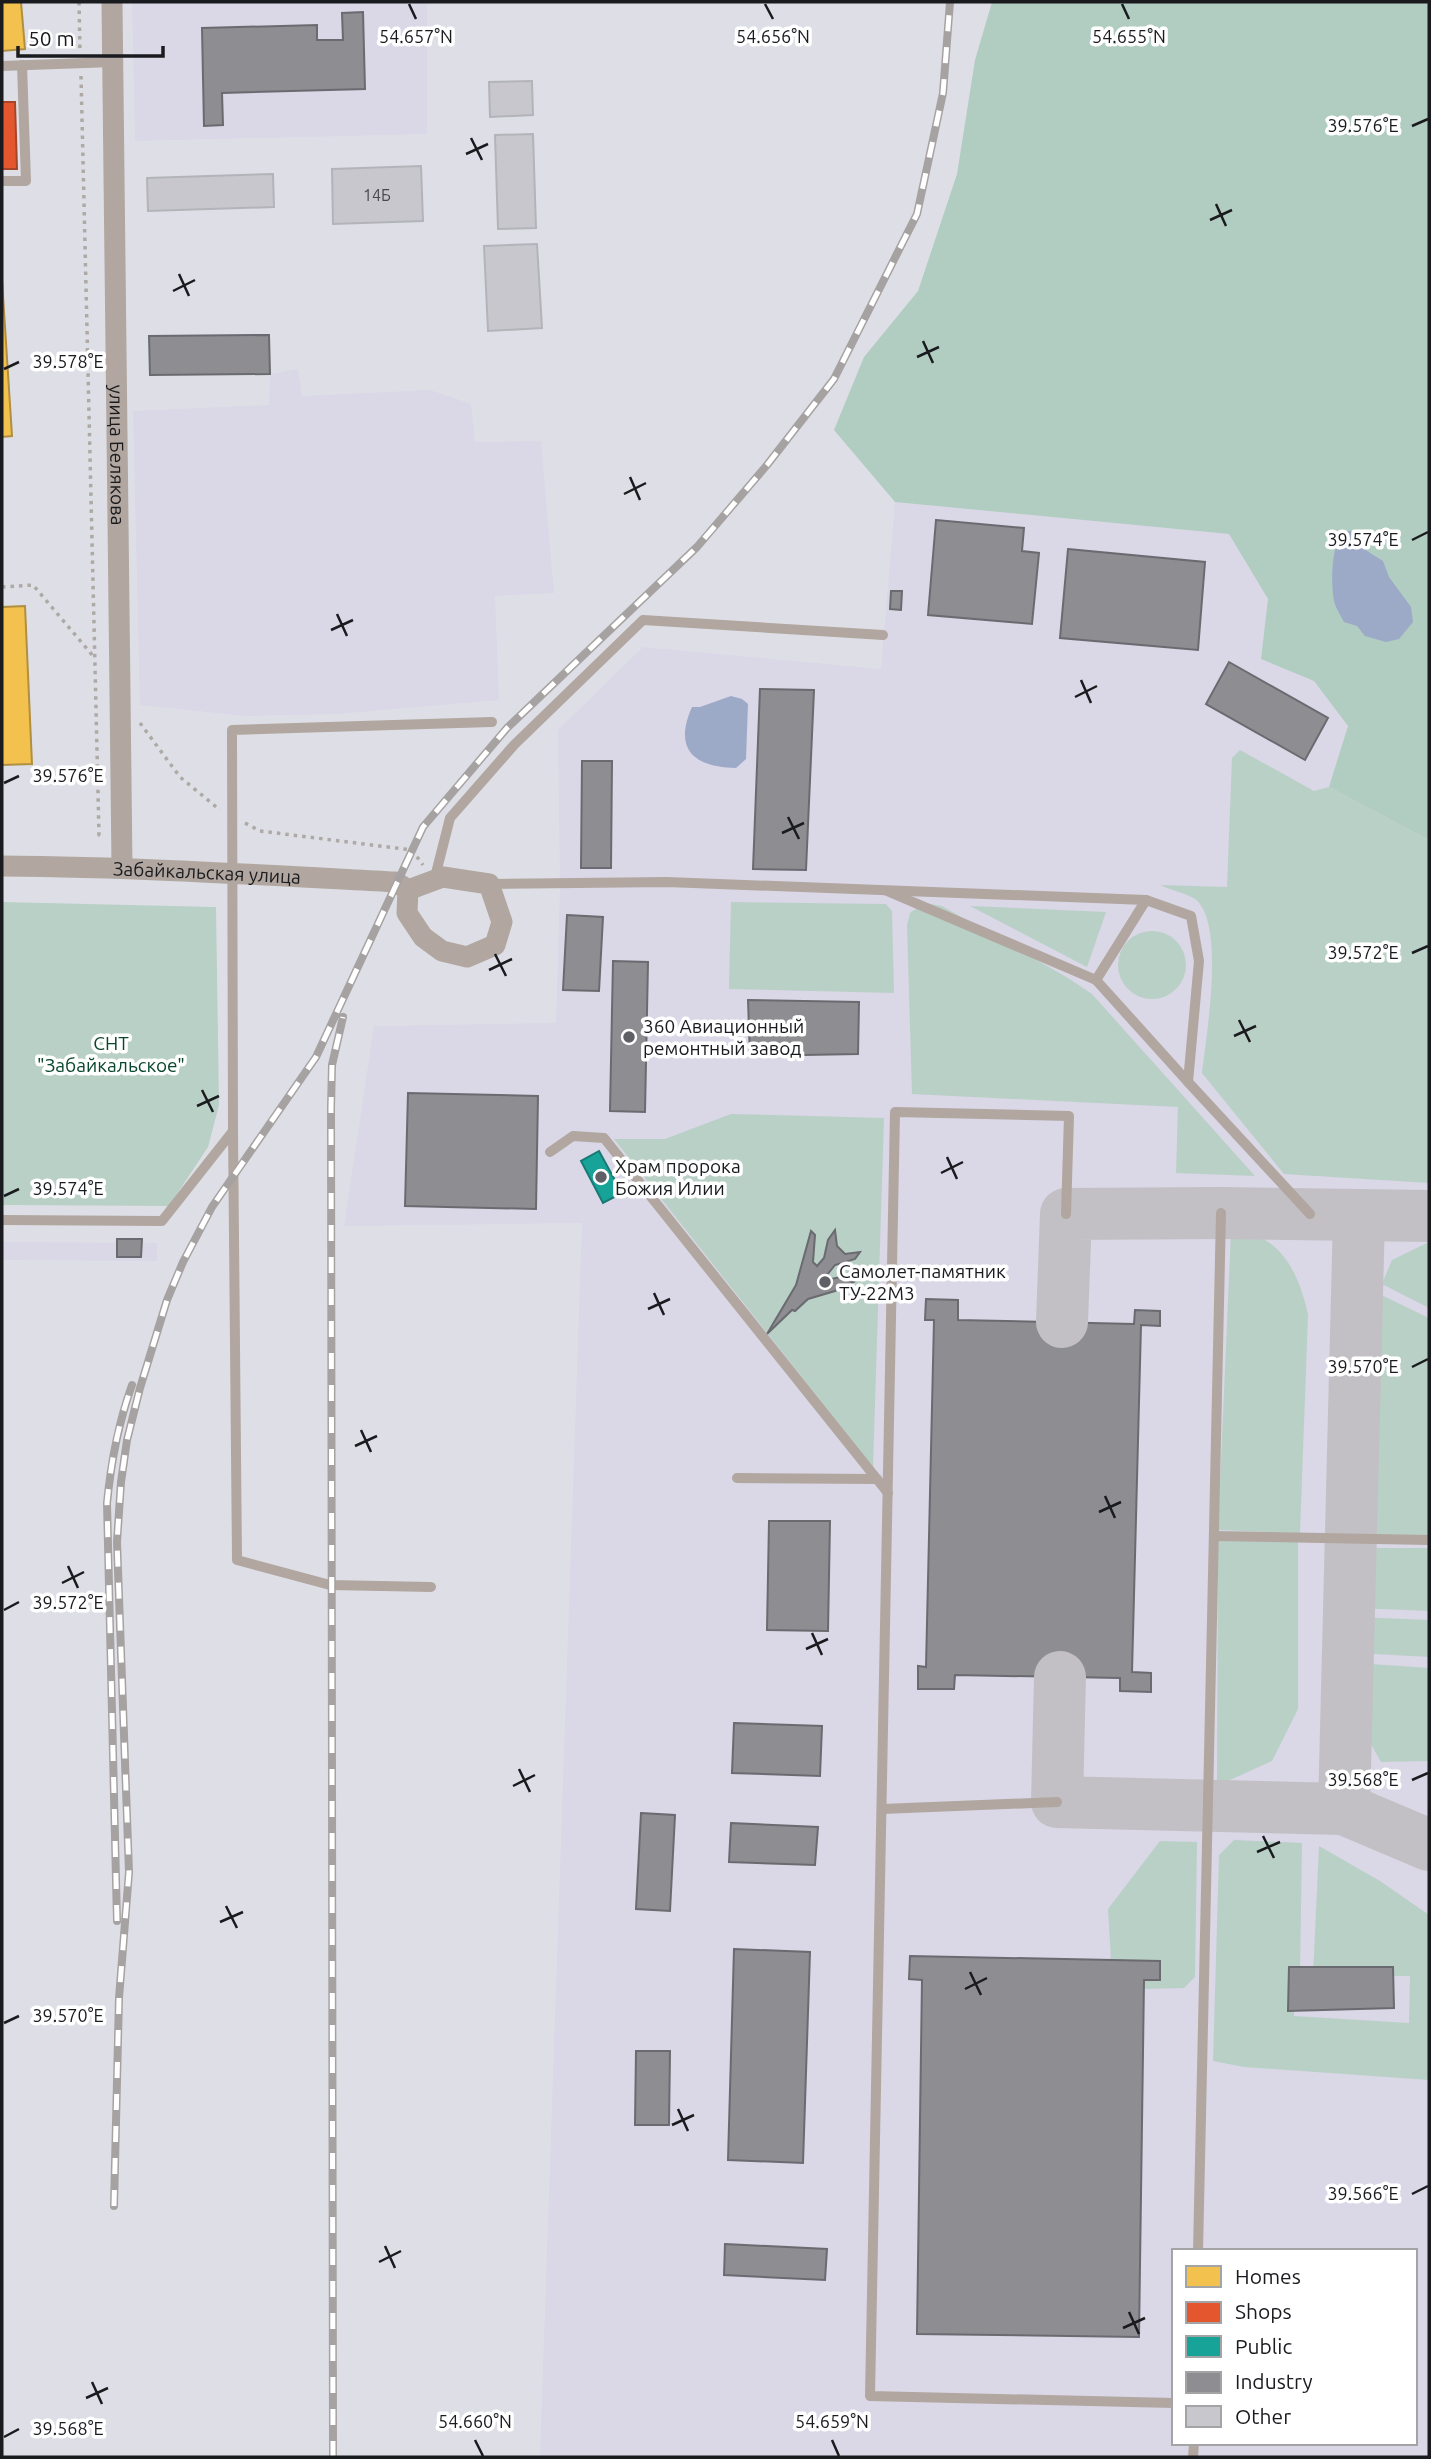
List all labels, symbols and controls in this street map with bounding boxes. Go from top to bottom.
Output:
scale bar [18,14,163,58]
text: 50 m [28,26,75,50]
text: 54.657°N [379,26,453,46]
text: 54.656°N [736,26,810,46]
text: 54.655°N [1092,26,1166,46]
text: 39.576°E [1327,115,1399,135]
house number: 14Б [363,186,391,204]
text: 39.578°E [32,351,104,371]
street label: улица Белякова [105,384,129,525]
text: 39.574°E [1327,529,1399,549]
text: 39.576°E [32,765,104,785]
street label: Забайкальская улица [113,857,301,888]
text: 39.572°E [1327,942,1399,962]
place label: 360 Авиационный ремонтный завод [643,1015,804,1059]
marker: 360 Авиационный ремонтный завод [621,1029,637,1045]
park label: СНТ "Забайкальское" [37,1032,185,1076]
place label: Храм пророка Божия Илии [615,1155,741,1199]
marker: Храм пророка Божия Илии [593,1169,609,1185]
text: 39.574°E [32,1178,104,1198]
place label: Самолет-памятник ТУ-22М3 [839,1260,1006,1304]
marker: Самолет-памятник ТУ-22М3 [817,1274,833,1290]
text: 39.570°E [1327,1356,1399,1376]
text: 39.572°E [32,1592,104,1612]
text: 39.568°E [1327,1769,1399,1789]
text: 39.570°E [32,2005,104,2025]
text: 39.566°E [1327,2183,1399,2203]
legend [1172,2249,1417,2445]
text: Homes [1235,2264,1301,2288]
text: Shops [1235,2299,1292,2323]
text: Public [1235,2334,1292,2358]
text: Industry [1235,2369,1313,2393]
text: Other [1235,2404,1291,2428]
text: 54.660°N [438,2411,512,2431]
text: 54.659°N [795,2411,869,2431]
text: 39.568°E [32,2418,104,2438]

